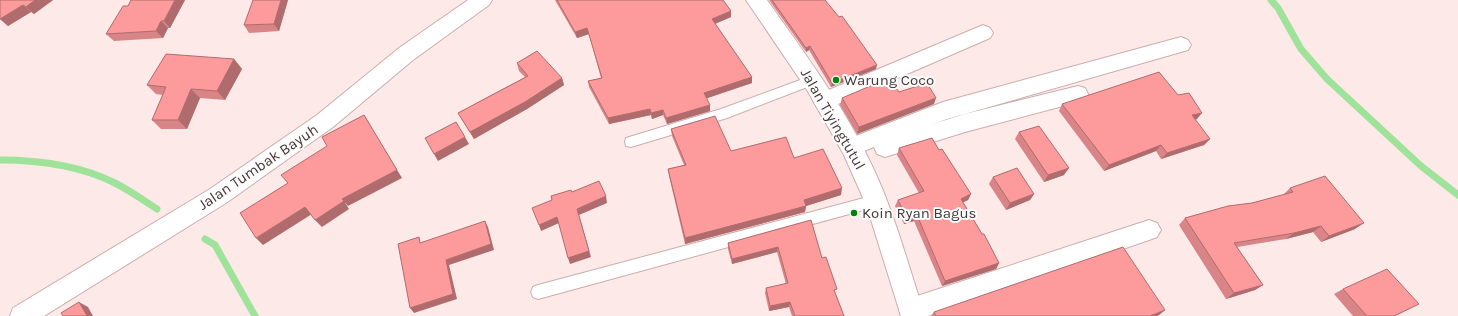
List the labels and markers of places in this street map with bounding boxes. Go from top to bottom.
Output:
place label: Warung Coco [844,71,934,89]
marker: Warung Coco [831,75,841,85]
place label: Koin Ryan Bagus [862,204,976,222]
marker: Koin Ryan Bagus [849,208,859,218]

